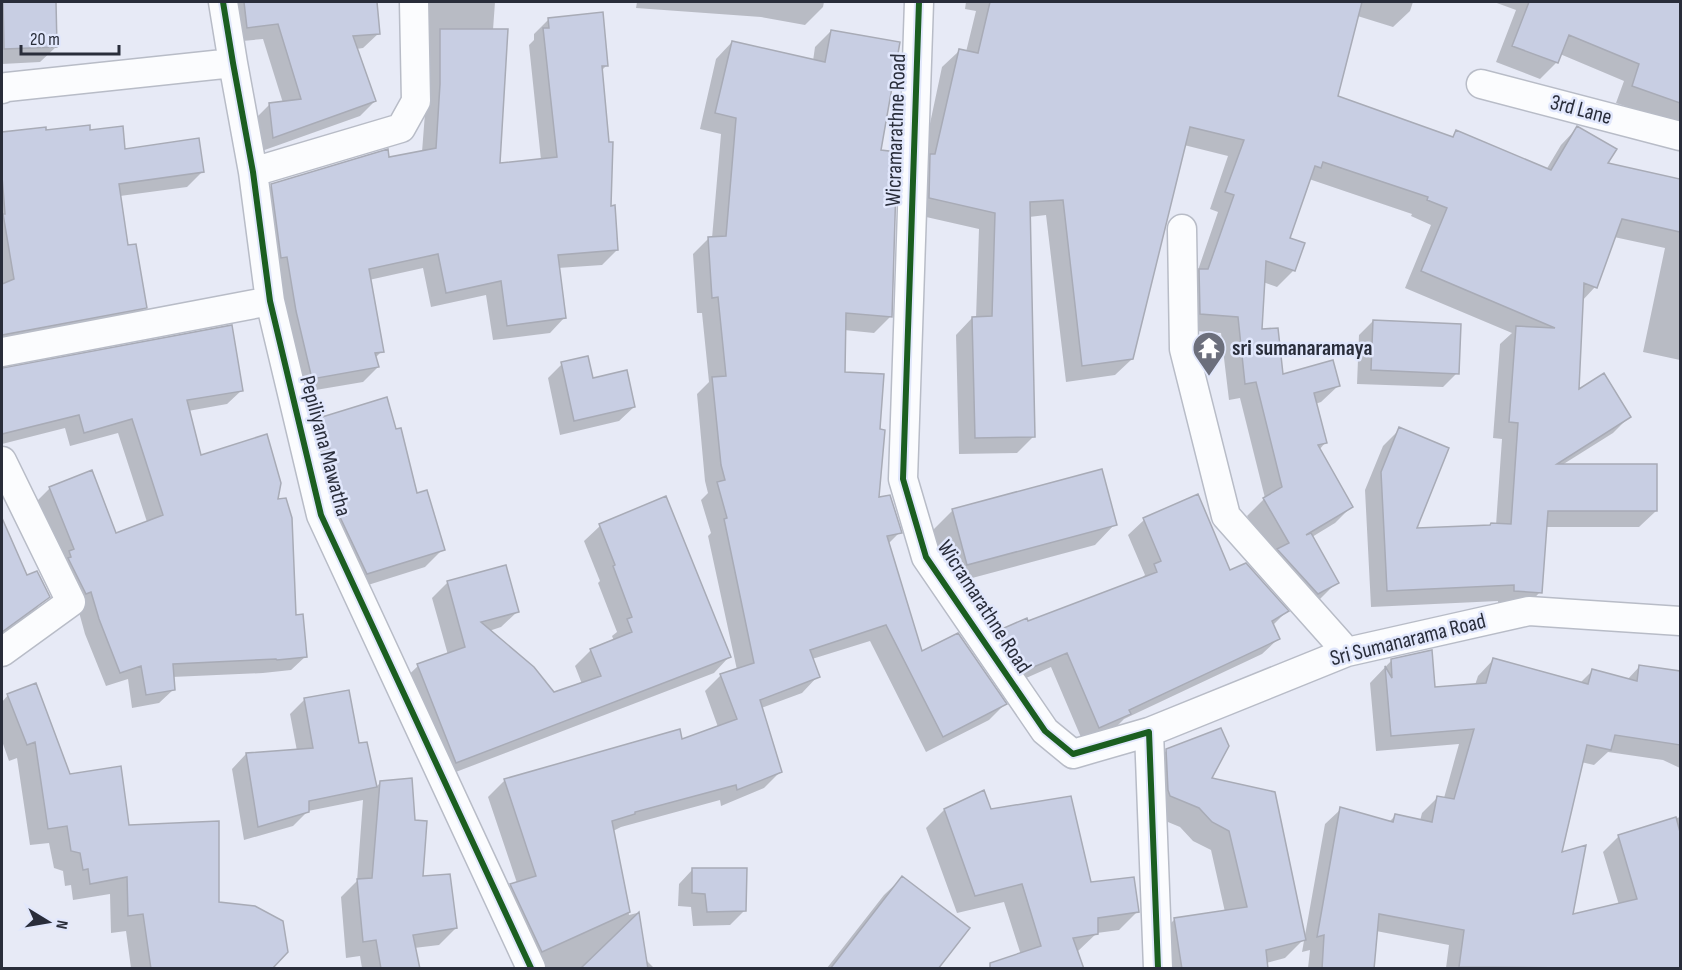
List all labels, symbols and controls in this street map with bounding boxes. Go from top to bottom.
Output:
scale bar [21,18,118,56]
text: 20 m [30,29,60,50]
street label: Wicramarathne Road [880,53,912,207]
street label: 3rd Lane [1547,89,1615,131]
temple icon: sri sumanaramaya [1191,330,1227,377]
place label: sri sumanaramaya [1232,335,1372,362]
street label: Pepiliyana Mawatha [293,373,357,519]
street label: Wicramarathne Road [931,535,1037,679]
street label: Sri Sumanarama Road [1327,608,1489,672]
north arrow [18,892,78,952]
text: N [51,919,71,931]

